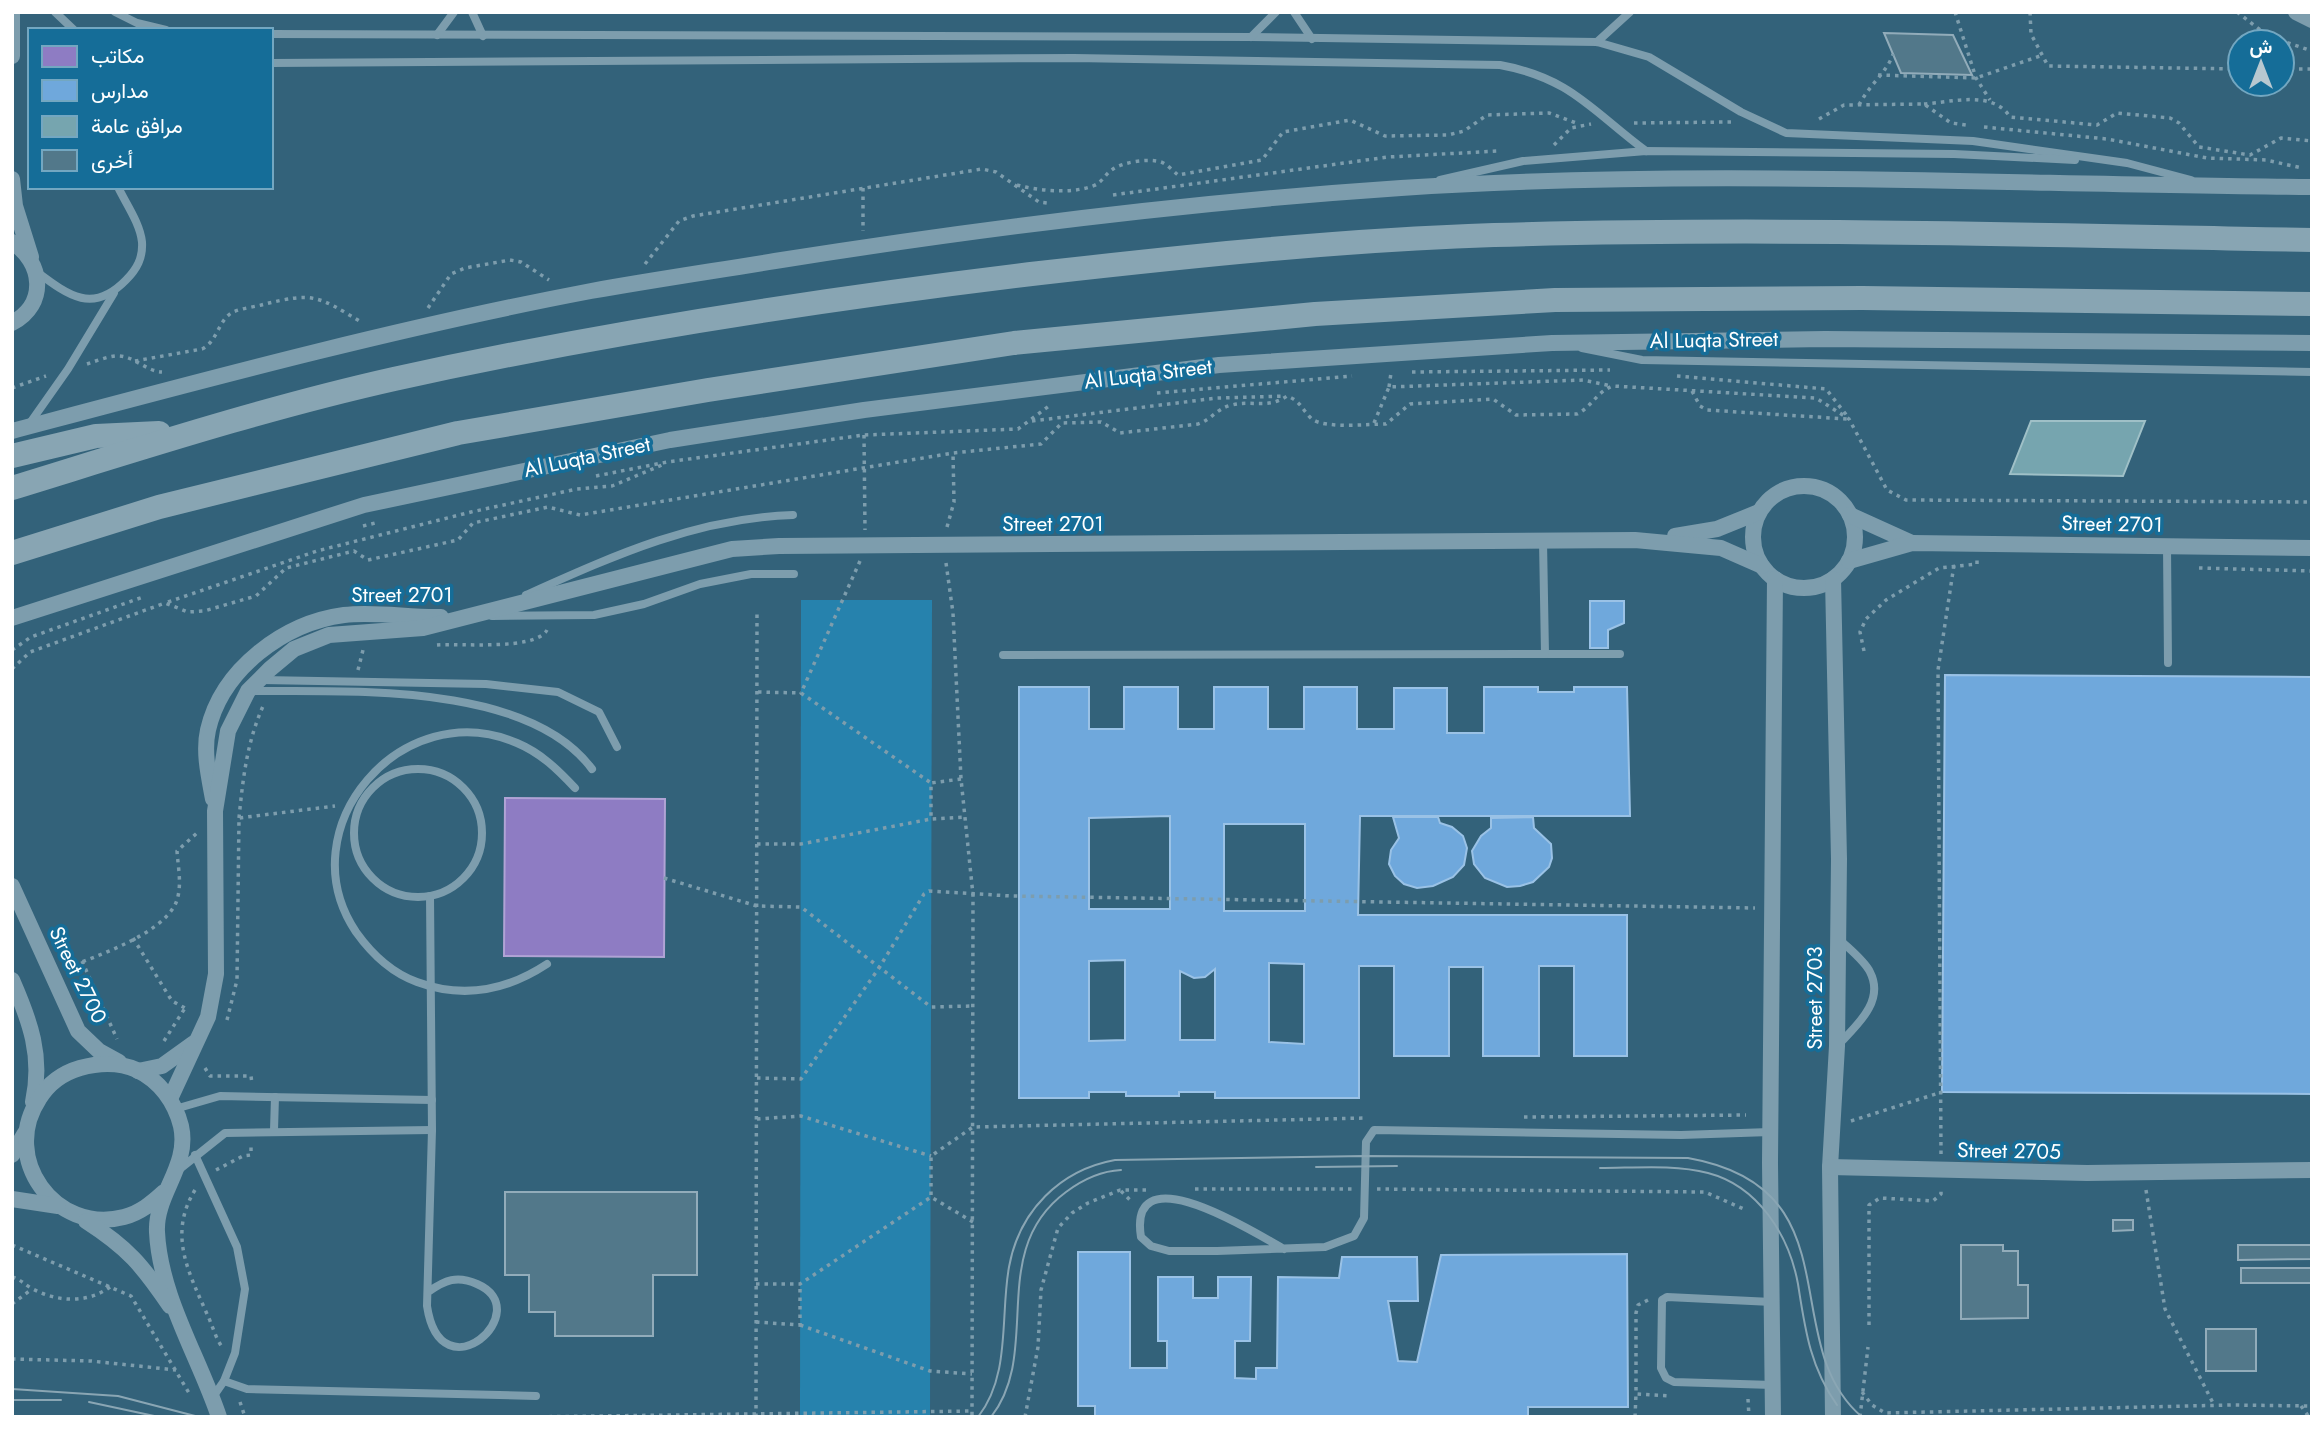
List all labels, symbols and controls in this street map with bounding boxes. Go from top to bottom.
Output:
legend [28,28,273,189]
north arrow [2226,28,2296,98]
text: ش [2250,33,2273,60]
text: مكاتب [91,41,144,71]
text: مدارس [91,76,149,106]
text: مرافق عامة [91,111,183,141]
text: أخرى [91,146,133,176]
street label: Al Luqta Street [1649,324,1779,356]
street label: Al Luqta Street [1082,351,1214,397]
street label: Al Luqta Street [521,429,653,485]
street label: Street 2701 [2061,508,2163,540]
street label: Street 2701 [1002,509,1104,539]
street label: Street 2701 [351,580,453,610]
street label: Street 2700 [42,921,114,1029]
street label: Street 2703 [1800,946,1830,1050]
street label: Street 2705 [1957,1135,2061,1167]

